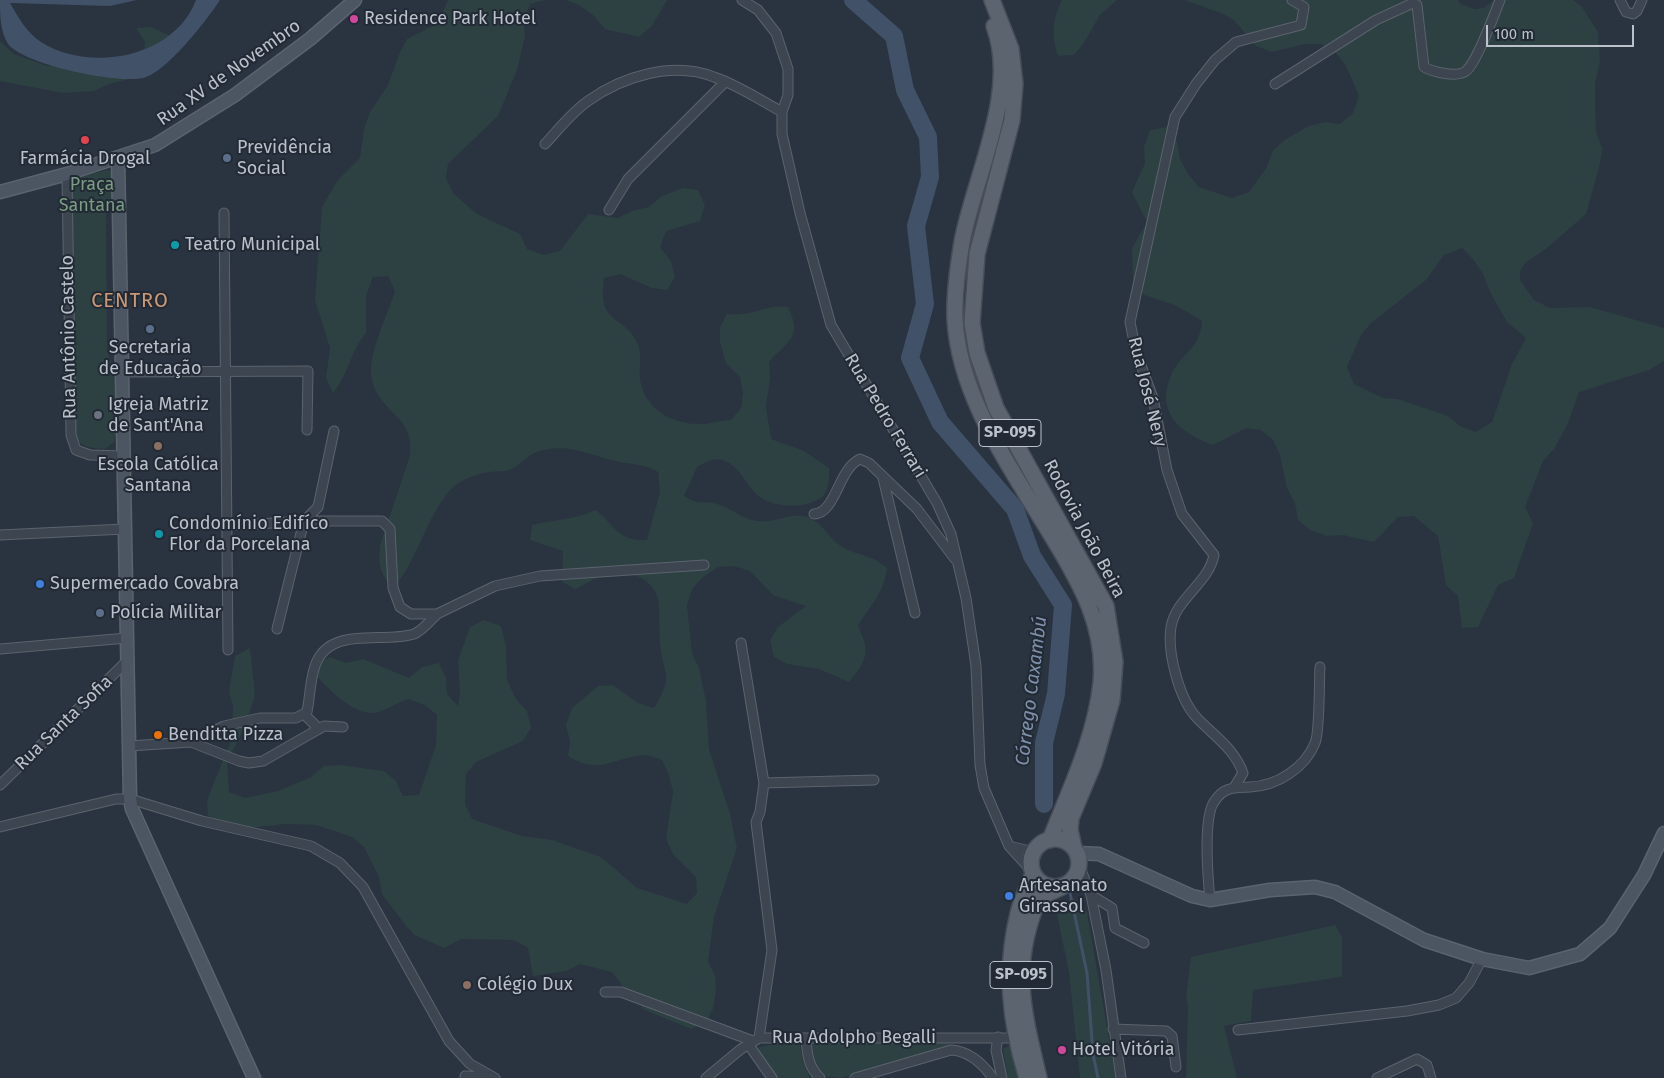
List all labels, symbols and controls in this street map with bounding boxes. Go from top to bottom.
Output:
place label: Residence Park Hotel [364,8,536,30]
marker: Residence Park Hotel [348,13,360,25]
street label: Rua XV de Novembro [153,15,305,131]
scale bar [1489,15,1636,47]
text: 100 m [1494,25,1534,43]
marker: Farmácia Drogal [79,134,91,146]
place label: Previdência Social [237,137,332,180]
place label: Farmácia Drogal [20,148,150,170]
marker: Previdência Social [221,152,233,164]
park label: Praça Santana [59,174,125,216]
place label: Teatro Municipal [185,234,320,256]
marker: Teatro Municipal [169,239,181,251]
street label: Rua Antônio Castelo [57,255,81,419]
district label: CENTRO [90,289,170,313]
marker: Secretaria de Educação [144,323,156,335]
street label: Rua José Nery [1123,335,1171,449]
place label: Secretaria de Educação [99,337,201,379]
street label: Rua Pedro Ferrari [839,350,931,482]
place label: Igreja Matriz de Sant'Ana [108,394,209,436]
marker: Igreja Matriz de Sant'Ana [92,409,104,421]
road number: SP-095 [979,419,1041,446]
marker: Escola Católica Santana [152,440,164,452]
place label: Escola Católica Santana [97,454,219,496]
street label: Rodovia João Beira [1038,456,1130,602]
place label: Condomínio Edifíco Flor da Porcelana [169,513,329,556]
marker: Condomínio Edifíco Flor da Porcelana [153,528,165,540]
place label: Supermercado Covabra [50,573,239,595]
marker: Supermercado Covabra [34,578,46,590]
place label: Polícia Militar [110,602,222,624]
marker: Polícia Militar [94,607,106,619]
water label: Córrego Caxambú [1012,615,1052,767]
street label: Rua Santa Sofia [11,671,117,775]
place label: Benditta Pizza [168,724,283,746]
marker: Benditta Pizza [152,729,164,741]
place label: Artesanato Girassol [1019,875,1107,918]
marker: Artesanato Girassol [1003,890,1015,902]
road number: SP-095 [990,962,1052,988]
place label: Colégio Dux [477,974,573,996]
marker: Colégio Dux [461,979,473,991]
street label: Rua Adolpho Begalli [772,1027,936,1049]
place label: Hotel Vitória [1072,1039,1174,1061]
marker: Hotel Vitória [1056,1044,1068,1056]

